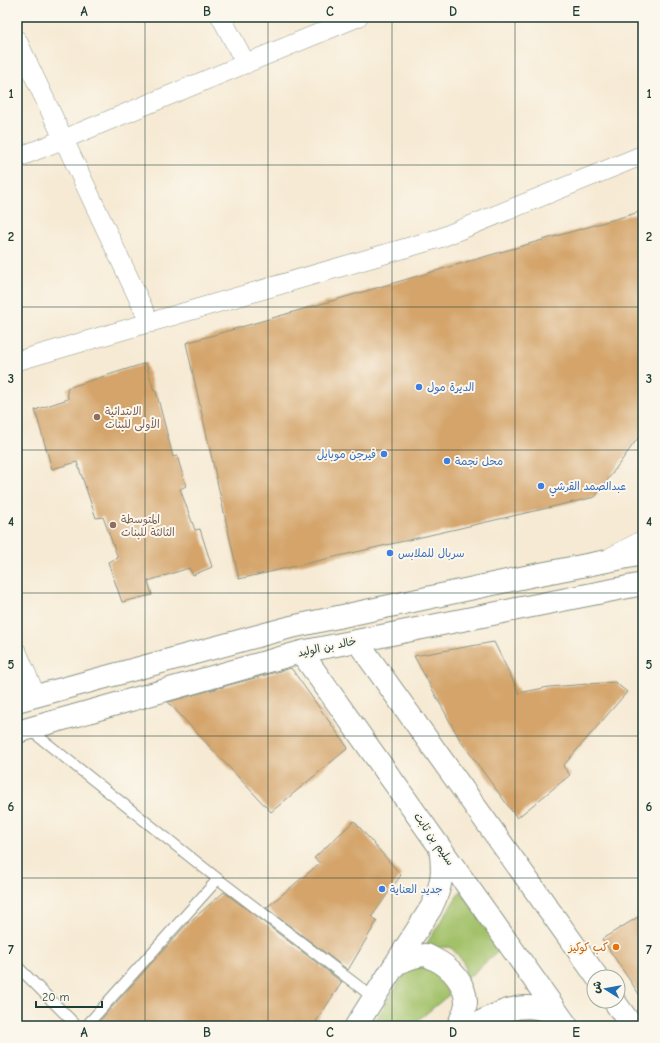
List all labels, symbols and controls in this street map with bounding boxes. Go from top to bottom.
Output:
text: A [80,4,88,19]
text: B [203,4,211,19]
text: C [326,4,334,19]
text: D [449,4,457,19]
text: E [572,4,580,19]
text: 1 [8,86,14,101]
text: 1 [646,86,652,101]
text: 2 [8,229,14,244]
text: 2 [646,229,652,244]
text: 3 [8,371,14,386]
text: 3 [646,371,652,386]
place label: الديرة مول [427,381,474,395]
marker: الديرة مول [414,382,424,392]
place label: الابتدائية الأولى للبنات [105,405,160,432]
marker: الابتدائية الأولى للبنات [92,412,102,422]
place label: فيرجن موبايل [317,448,376,462]
marker: فيرجن موبايل [379,449,389,459]
place label: محل نجمة [455,455,503,468]
marker: محل نجمة [442,456,452,466]
place label: عبدالصمد القرشي [549,480,626,497]
marker: عبدالصمد القرشي [536,481,546,491]
place label: المتوسطة الثالثة للبنات [121,513,175,540]
text: 4 [8,514,14,529]
text: 4 [646,514,652,529]
marker: المتوسطة الثالثة للبنات [108,520,118,530]
place label: سربال للملابس [398,547,465,561]
marker: سربال للملابس [385,548,395,558]
street label: خالد بن الوليد [296,634,358,661]
text: 5 [8,657,15,672]
text: 5 [646,657,653,672]
text: 6 [8,799,15,814]
text: 6 [646,799,653,814]
street label: سليم بن ثابت [409,810,457,869]
place label: جديد العناية [390,883,443,896]
marker: جديد العناية [377,884,387,894]
place label: كب كوكيز [567,941,608,955]
text: 7 [8,942,14,957]
marker: كب كوكيز [611,942,621,952]
text: 7 [646,942,652,957]
north arrow [586,969,626,1009]
text: ش [589,980,604,994]
scale bar [36,983,102,1009]
text: 20 m [42,990,70,1004]
text: A [80,1025,88,1040]
text: B [203,1025,211,1040]
text: C [326,1025,334,1040]
text: D [449,1025,457,1040]
text: E [572,1025,580,1040]

